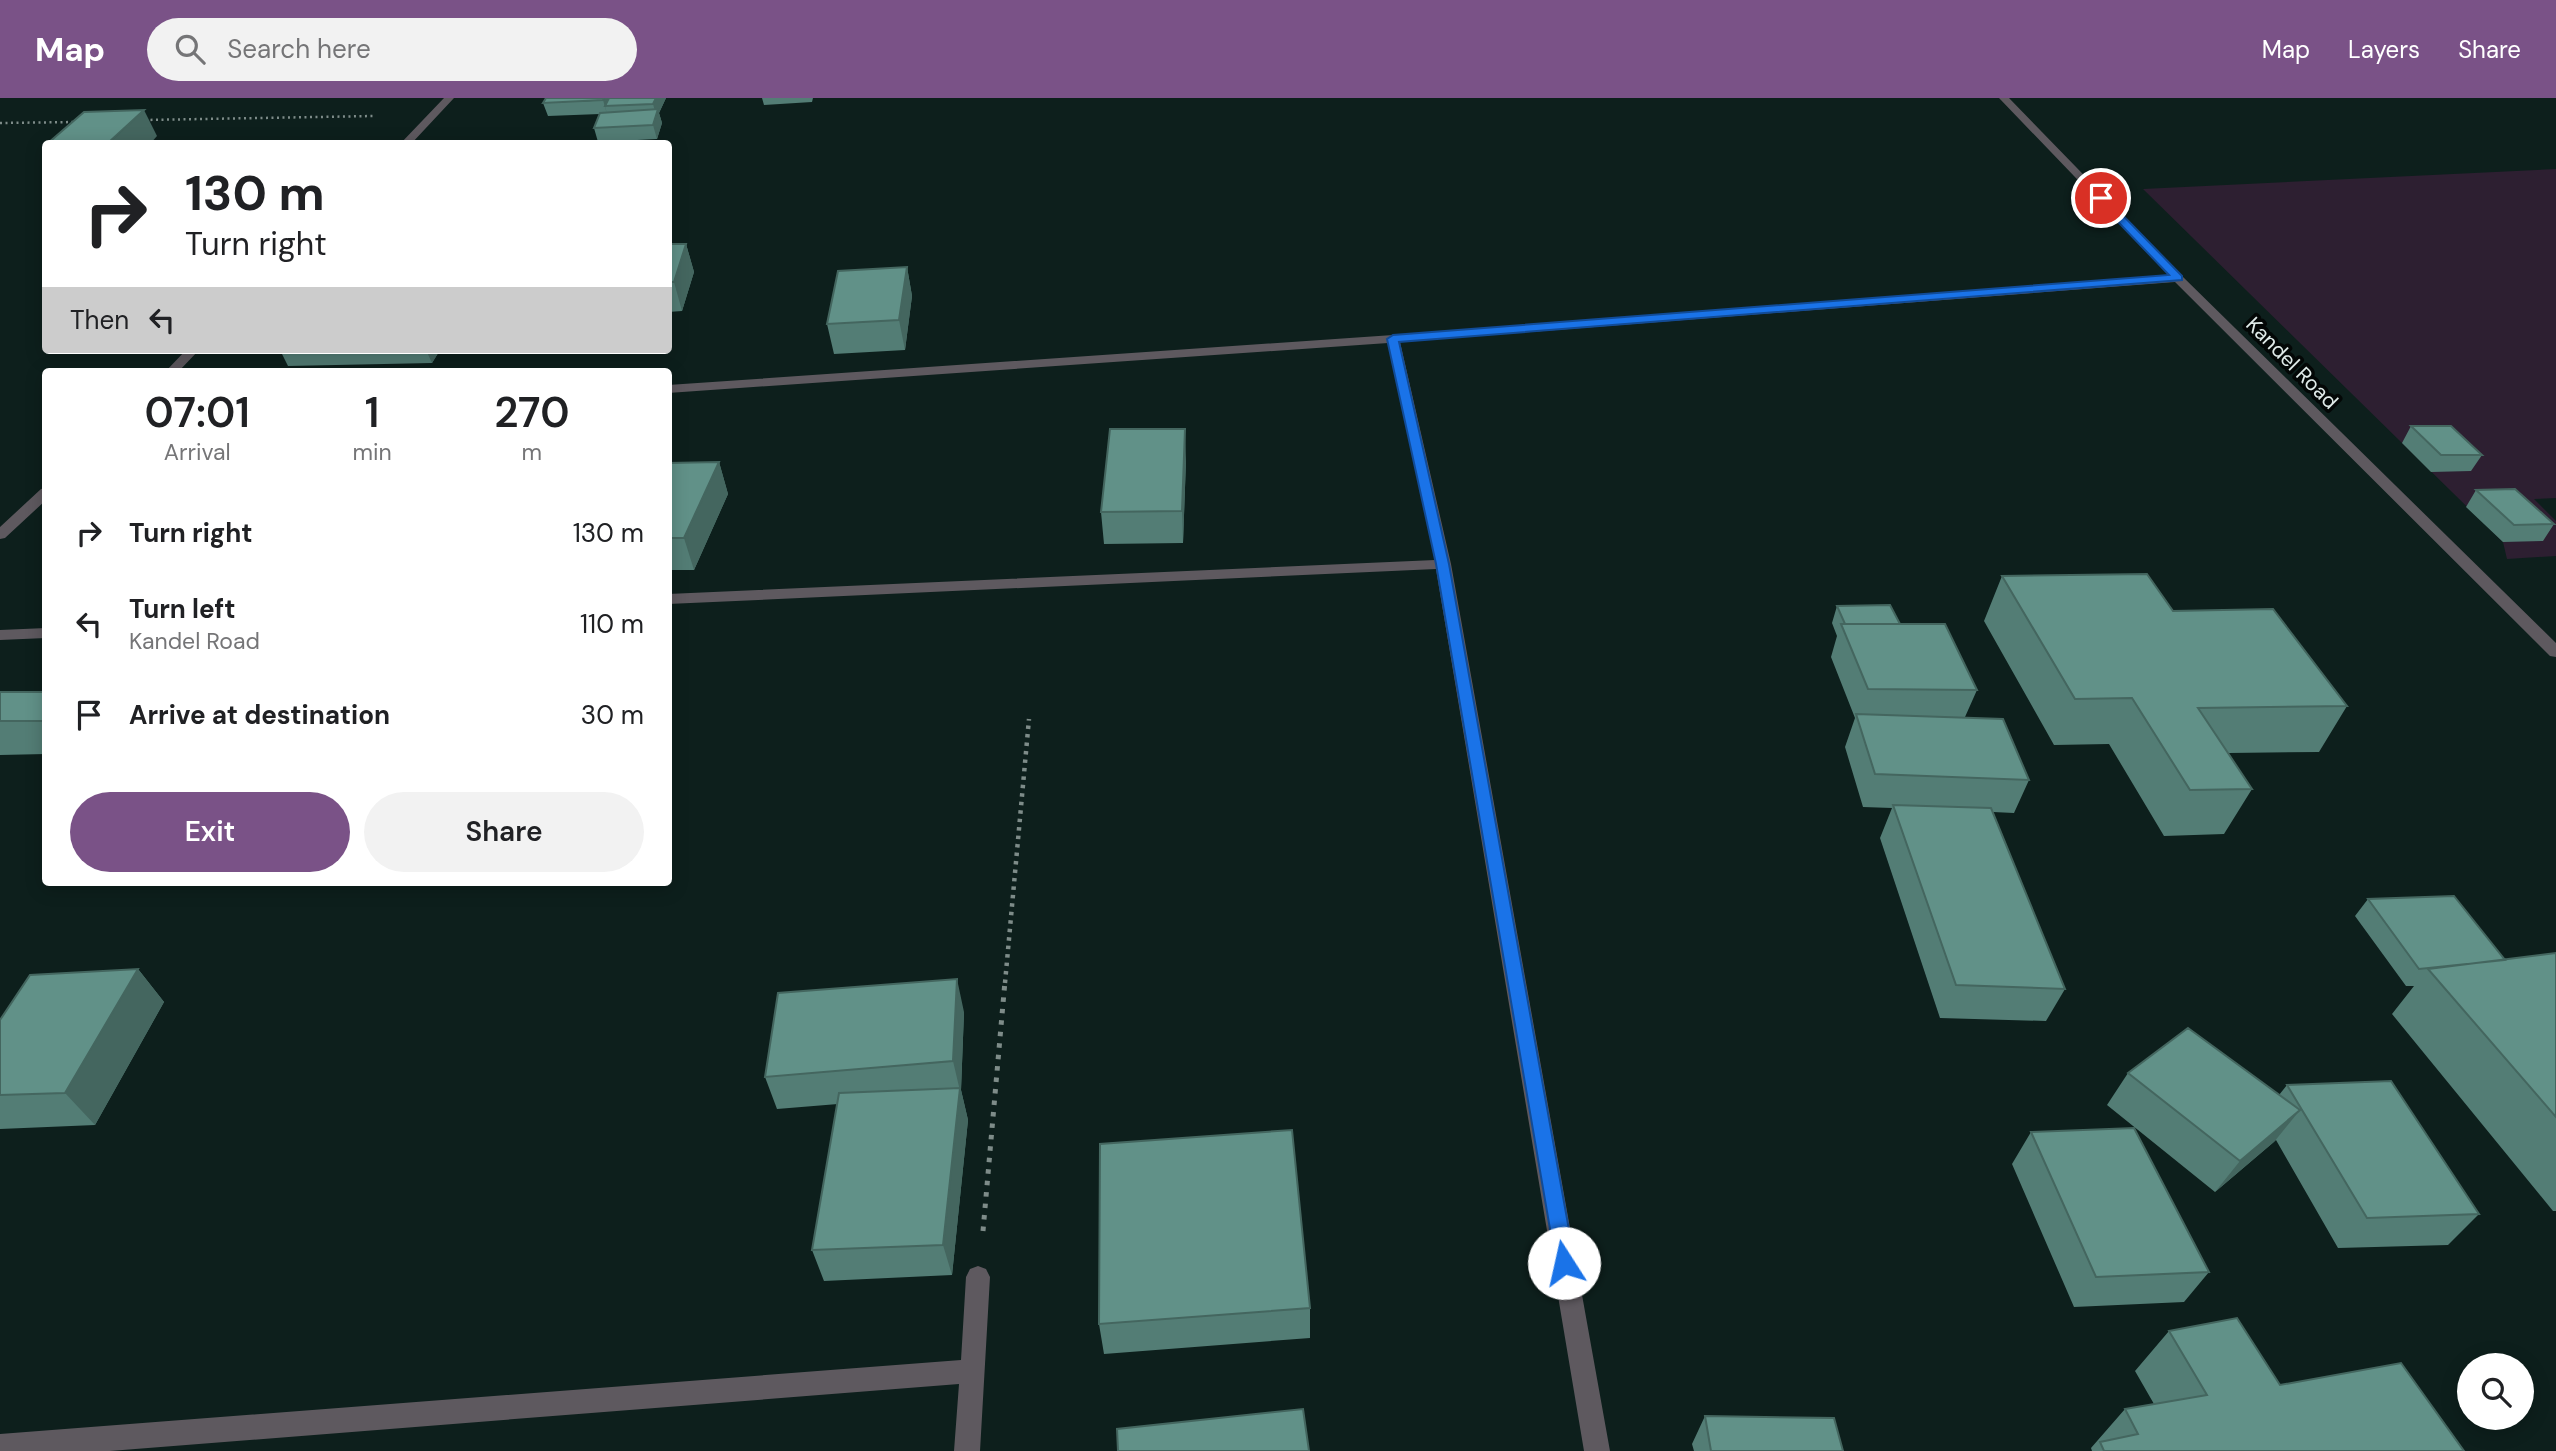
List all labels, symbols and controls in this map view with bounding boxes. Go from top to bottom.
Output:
search box [147,18,637,81]
text: Map [35,28,105,71]
icon: search [171,30,209,68]
text: Search here [227,32,371,66]
text: Map [2262,34,2310,65]
text: Layers [2348,34,2420,65]
text: Share [2458,34,2521,65]
text: 130 m [185,161,325,225]
icon: right [70,168,161,259]
pin [2071,168,2131,228]
icon: arrive [2082,179,2120,217]
text: Turn right [185,223,327,265]
icon: left [143,301,181,339]
text: Then [70,303,129,337]
street label: Kandel Road [2240,311,2344,415]
text: 07:01 [145,385,250,440]
text: 1 [365,385,379,440]
text: 270 [494,385,570,440]
text: Arrival [164,437,231,467]
text: min [352,437,392,467]
text: m [522,437,542,467]
icon: right [70,514,108,552]
text: Turn right [129,516,253,550]
text: 130 m [573,516,644,550]
text: Turn left [129,592,236,626]
icon: left [70,605,108,643]
text: 110 m [580,607,644,641]
text: Kandel Road [129,626,260,656]
icon: arrive [70,696,108,734]
text: Arrive at destination [129,698,390,732]
text: 30 m [581,698,644,732]
button: Exit [70,792,350,872]
button: Share [364,792,644,872]
position arrow [1527,1226,1601,1300]
map controls [2457,1353,2534,1430]
button: search [2457,1353,2534,1430]

